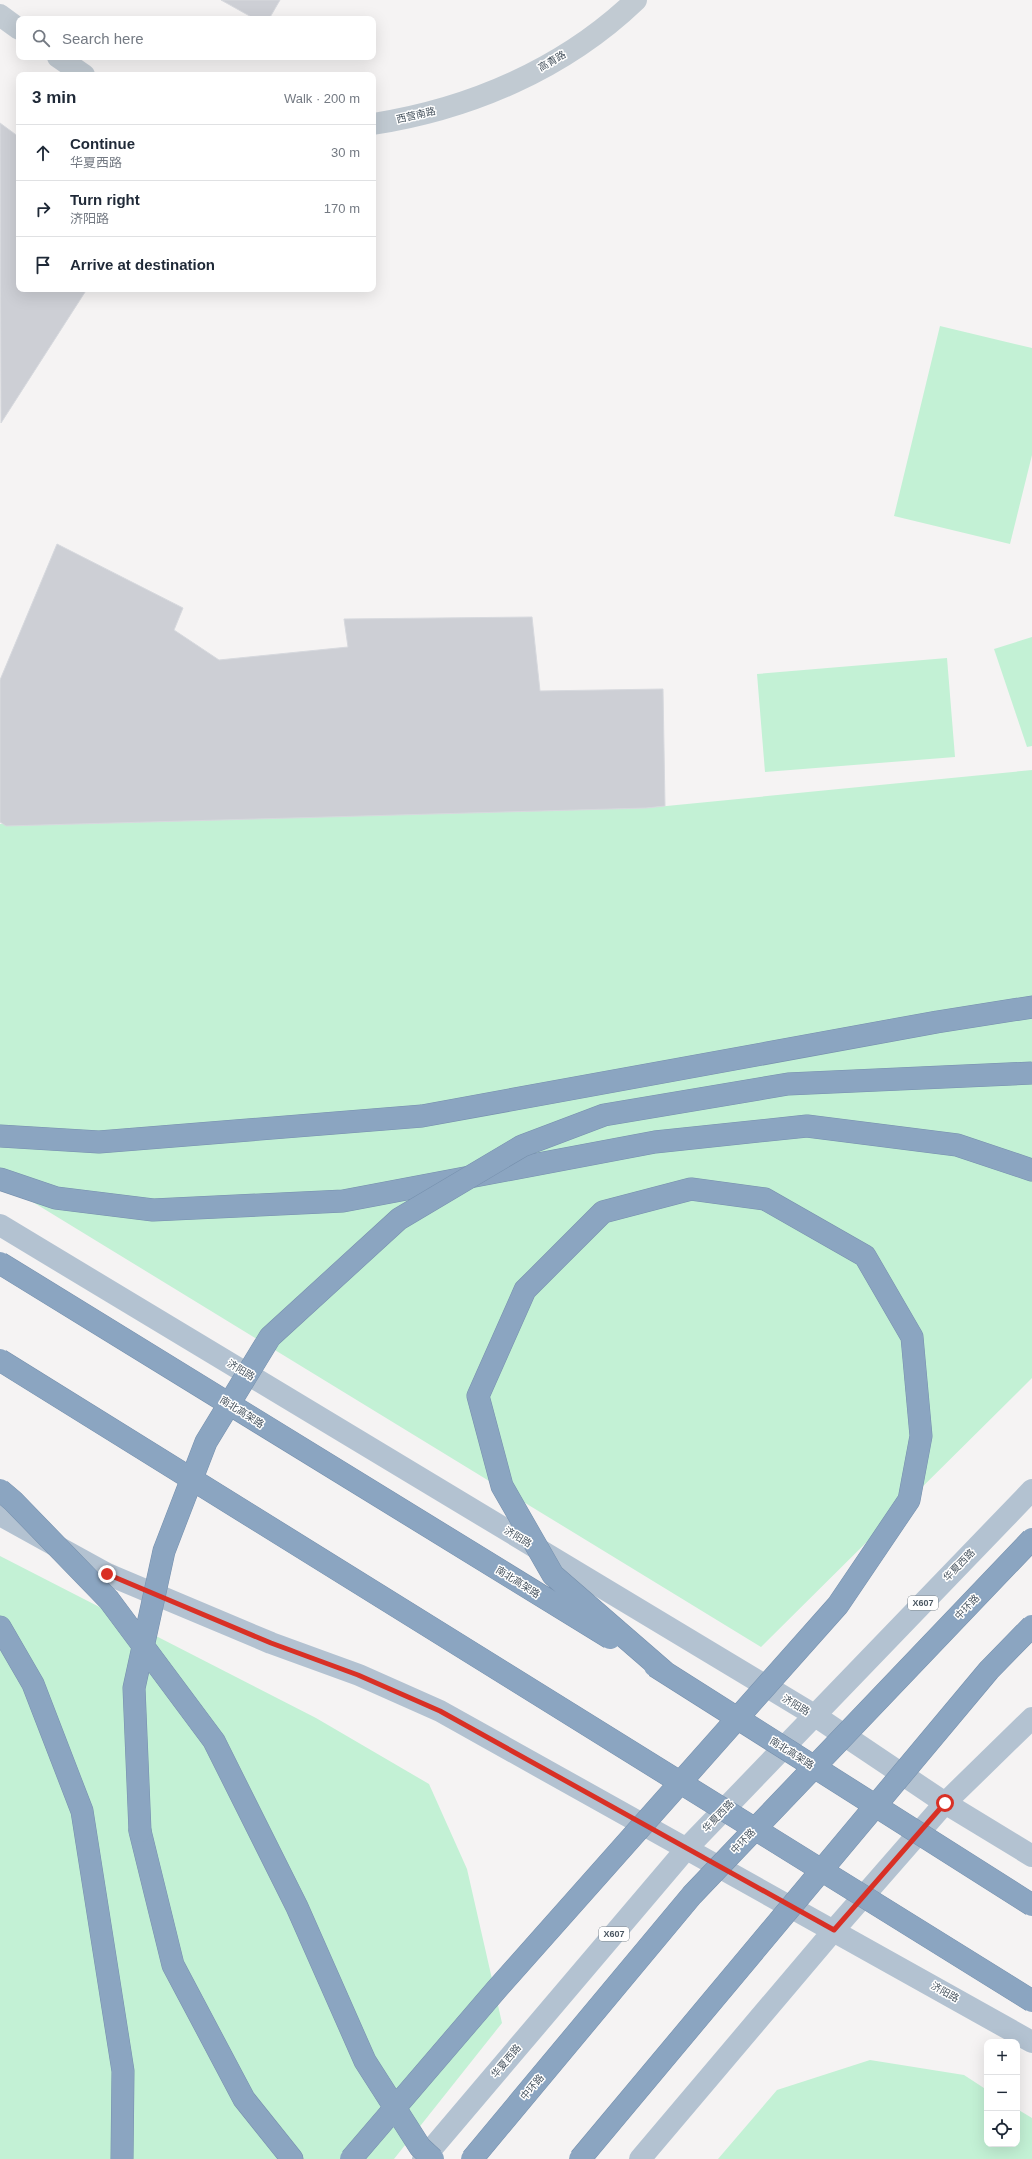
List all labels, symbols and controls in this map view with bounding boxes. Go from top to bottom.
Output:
search box [16,16,376,60]
icon: search [30,27,52,49]
text: Search here [62,30,144,47]
street label: 高青路 [536,49,568,73]
text: 3 min [32,88,76,107]
text: Walk · 200 m [284,91,360,106]
street label: 西营南路 [395,105,437,125]
text: Continue [70,135,135,152]
icon: ahead [32,142,54,164]
text: 30 m [331,145,360,160]
text: 华夏西路 [70,155,122,170]
text: Turn right [70,191,140,208]
icon: right [32,198,54,220]
text: 170 m [324,201,360,216]
text: 济阳路 [70,211,109,226]
icon: arrive [32,254,54,276]
text: Arrive at destination [70,256,215,273]
street label: 济阳路 [225,1358,257,1382]
street label: 南北高架路 [218,1394,266,1430]
street label: 济阳路 [502,1525,534,1549]
street label: 华夏西路 [941,1547,977,1583]
street label: 南北高架路 [494,1564,542,1600]
route end [98,1565,116,1583]
street label: 中环路 [953,1592,981,1622]
road number: X607 [908,1596,938,1610]
street label: 济阳路 [780,1693,812,1717]
street label: 南北高架路 [768,1735,816,1771]
route start [936,1794,954,1812]
street label: 华夏西路 [700,1798,736,1834]
street label: 中环路 [729,1826,757,1856]
road number: X607 [599,1927,629,1941]
street label: 济阳路 [929,1980,961,2004]
map controls [984,2039,1020,2147]
button: + [984,2039,1020,2075]
street label: 华夏西路 [489,2042,523,2080]
street label: 中环路 [518,2072,546,2102]
button: − [984,2075,1020,2111]
button: locate [984,2111,1020,2147]

